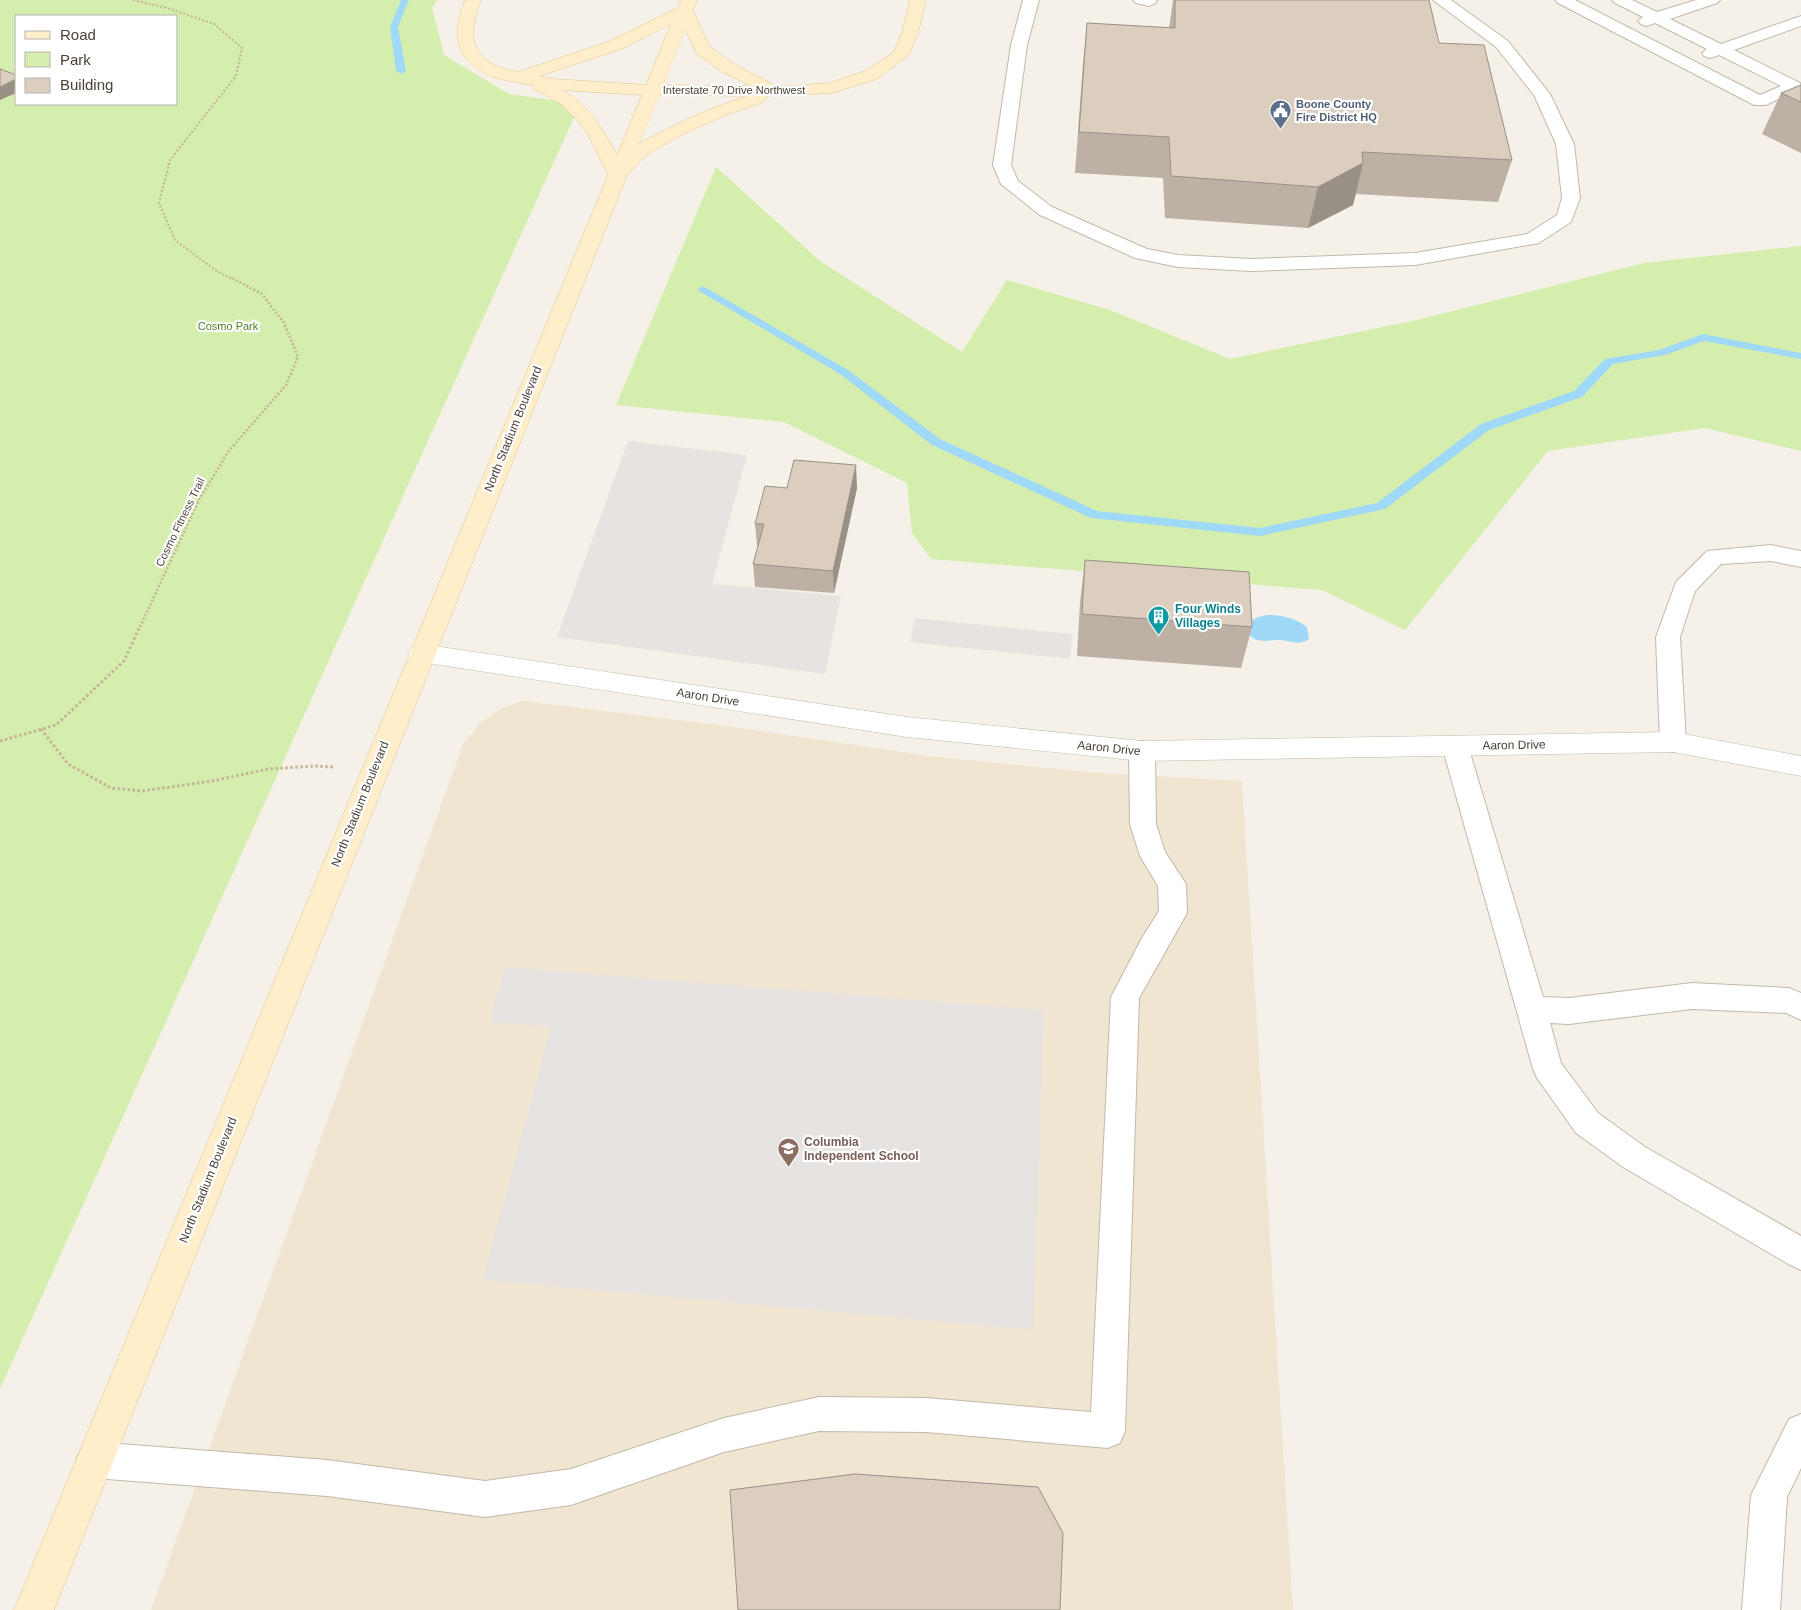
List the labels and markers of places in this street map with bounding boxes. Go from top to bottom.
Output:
public building icon: Boone County Fire District HQ [1268,98,1292,129]
place label: Boone County Fire District HQ [1296,98,1377,123]
place label: Four Winds Villages [1175,602,1241,630]
building icon: Four Winds Villages [1147,604,1171,635]
place label: Columbia Independent School [804,1135,919,1163]
school or university icon: Columbia Independent School [776,1137,800,1168]

